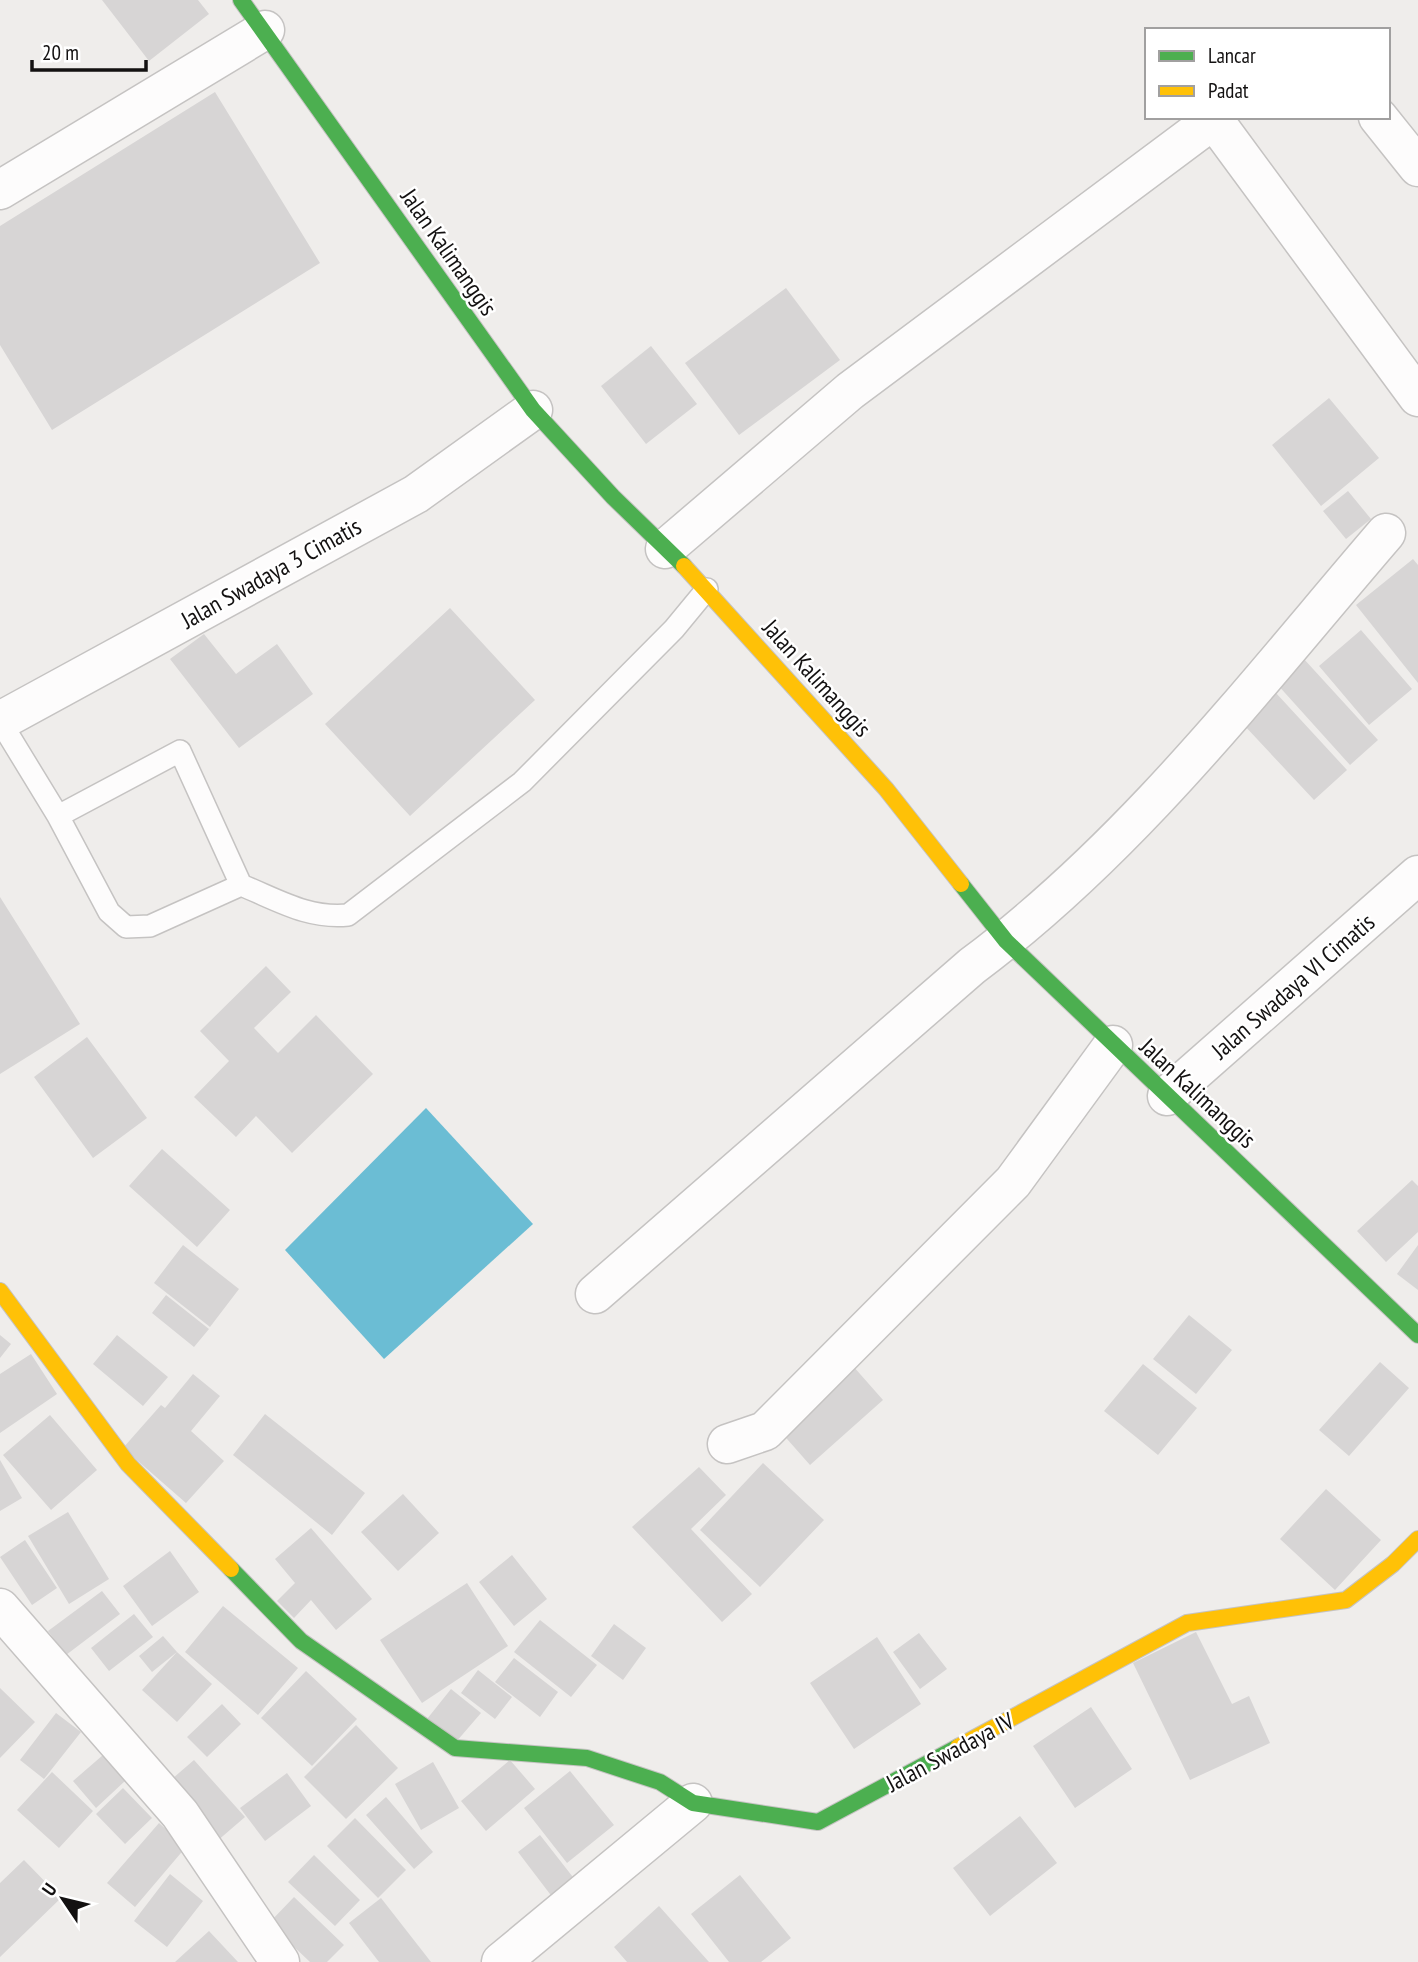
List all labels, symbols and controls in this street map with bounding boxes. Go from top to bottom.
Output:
scale bar [32,28,145,72]
legend [1145,28,1390,119]
text: 20 m [42,39,79,66]
text: Lancar [1208,42,1256,69]
text: Padat [1208,77,1249,104]
street label: Jalan Kalimanggis [393,182,504,321]
street label: Jalan Swadaya 3 Cimatis [175,511,366,636]
street label: Jalan Kalimanggis [755,612,878,743]
street label: Jalan Swadaya VI Cimatis [1204,907,1381,1066]
street label: Jalan Kalimanggis [1133,1031,1263,1155]
street label: Jalan Swadaya IV [880,1705,1020,1799]
north arrow [28,1864,98,1934]
text: U [36,1878,62,1900]

